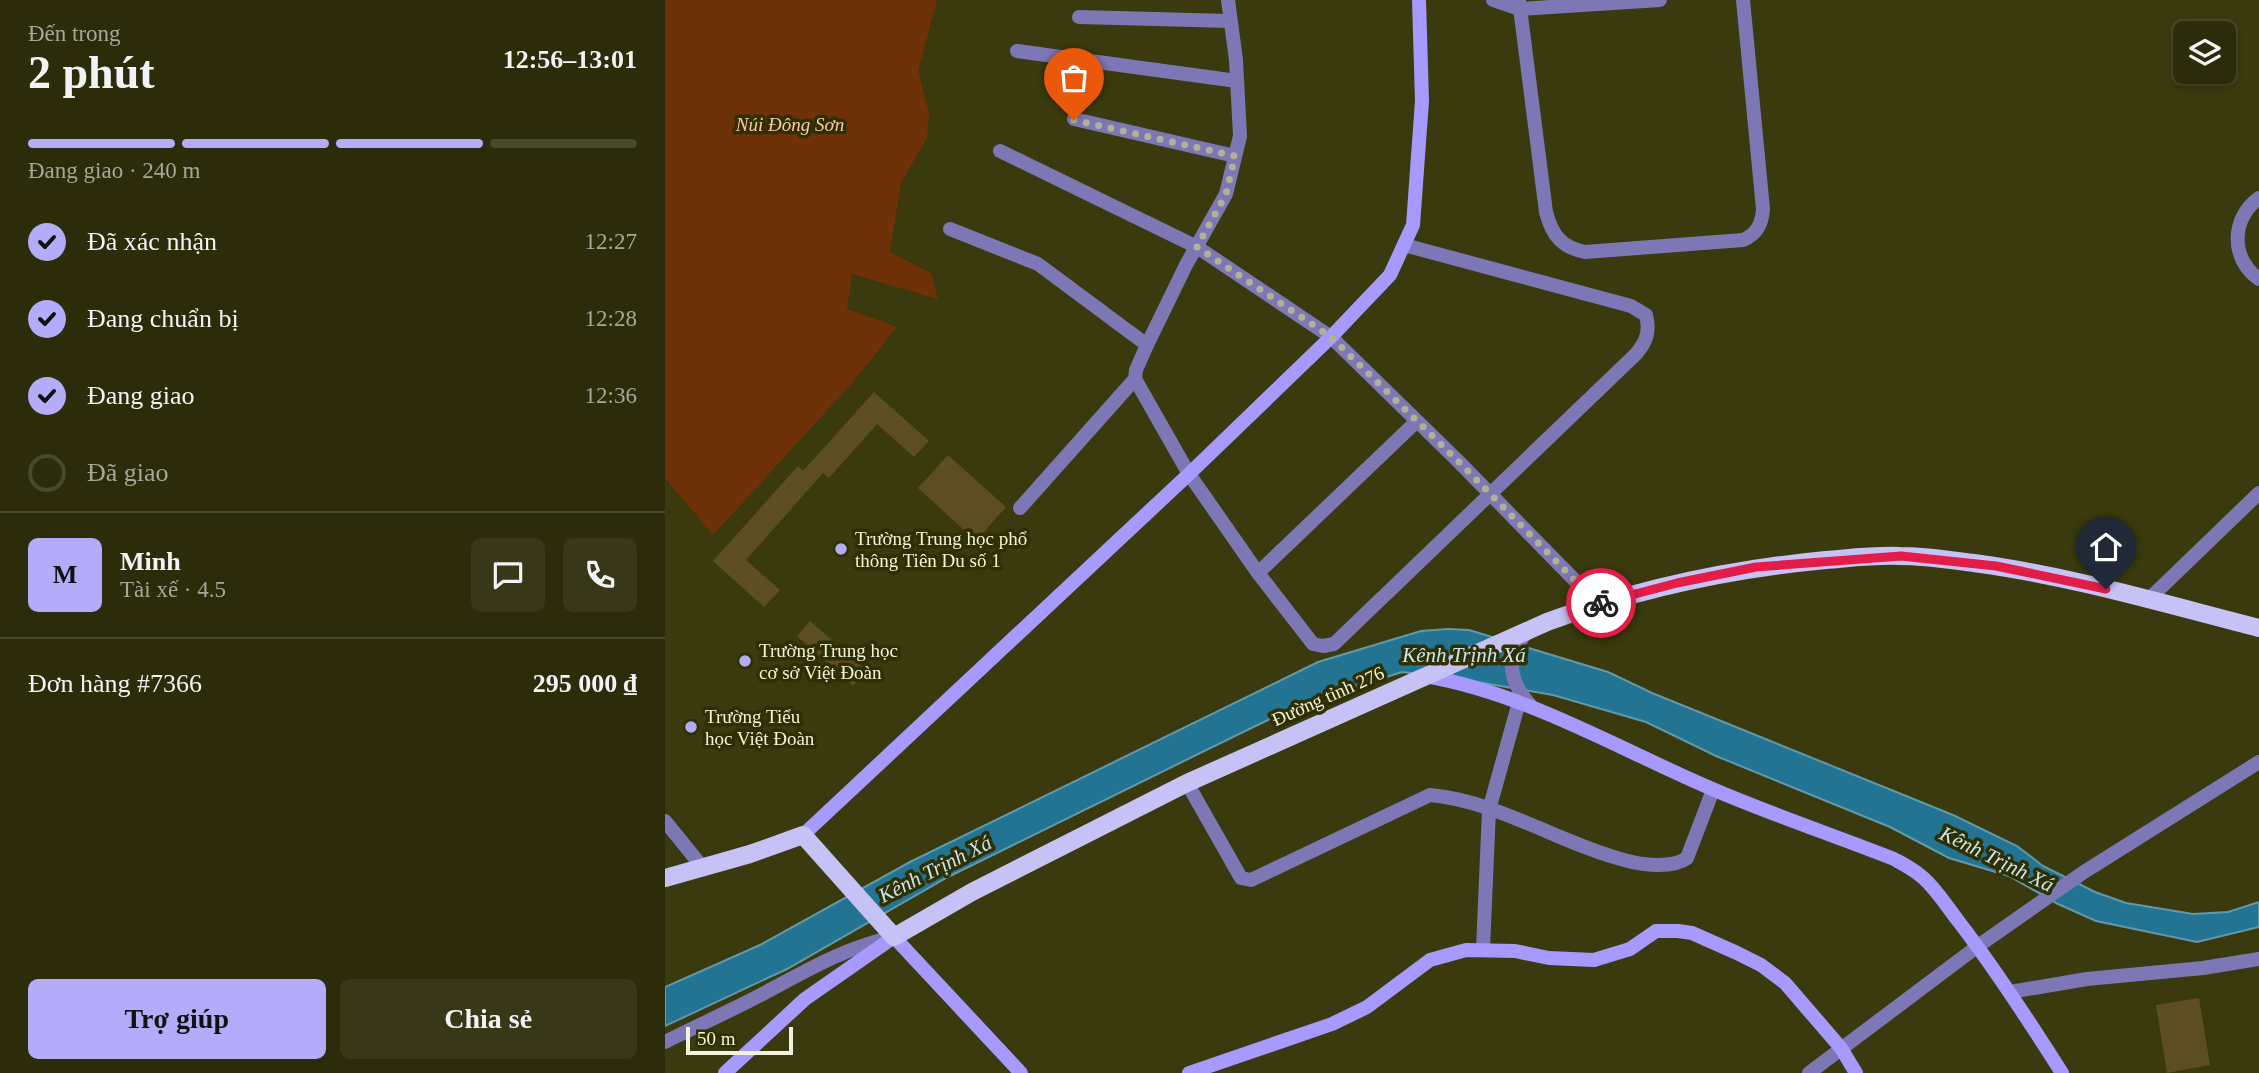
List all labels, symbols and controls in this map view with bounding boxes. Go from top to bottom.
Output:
text: Đến trong [28,21,121,46]
map controls [2173,21,2236,84]
button: layers [2173,21,2236,84]
text: 12:56–13:01 [503,45,637,74]
text: 2 phút [28,47,155,98]
pin [1044,48,1104,120]
icon: bag [1055,59,1093,97]
park label: Núi Đông Sơn [735,114,844,135]
text: Đang giao · 240 m [28,158,200,183]
icon: check [28,223,66,261]
text: Đã xác nhận [87,227,217,256]
text: 12:27 [585,229,637,254]
icon: check [28,300,66,338]
text: Đang chuẩn bị [87,304,239,333]
text: 12:28 [585,306,637,331]
icon: check [28,377,66,415]
text: Đang giao [87,381,195,410]
text: 12:36 [585,383,637,408]
text: Đã giao [87,458,169,487]
pin [2076,517,2136,589]
place label: Trường Trung học phổ thông Tiên Du số 1 [855,528,1027,571]
icon: home [2087,528,2125,566]
button: chat [471,538,545,612]
button: phone [563,538,637,612]
marker: Trường Trung học phổ thông Tiên Du số 1 [833,541,849,557]
text: Minh [120,547,181,576]
text: M [53,560,77,589]
courier [1566,568,1636,638]
text: Tài xế · 4.5 [120,577,226,602]
icon: bike [1582,584,1620,622]
place label: Trường Trung học cơ sở Việt Đoàn [759,640,898,683]
water label: Kênh Trịnh Xá [1401,643,1526,667]
marker: Trường Trung học cơ sở Việt Đoàn [737,653,753,669]
street label: Đường tỉnh 276 [1269,662,1387,730]
text: Đơn hàng #7366 [28,669,202,698]
text: 295 000 ₫ [533,669,637,698]
place label: Trường Tiểu học Việt Đoàn [705,706,815,749]
marker: Trường Tiểu học Việt Đoàn [683,719,699,735]
water label: Kênh Trịnh Xá [1935,821,2058,897]
water label: Kênh Trịnh Xá [874,830,996,908]
button: Trợ giúp [28,979,326,1059]
button: Chia sẻ [340,979,637,1059]
scale bar [686,1024,793,1056]
text: 50 m [697,1028,736,1049]

